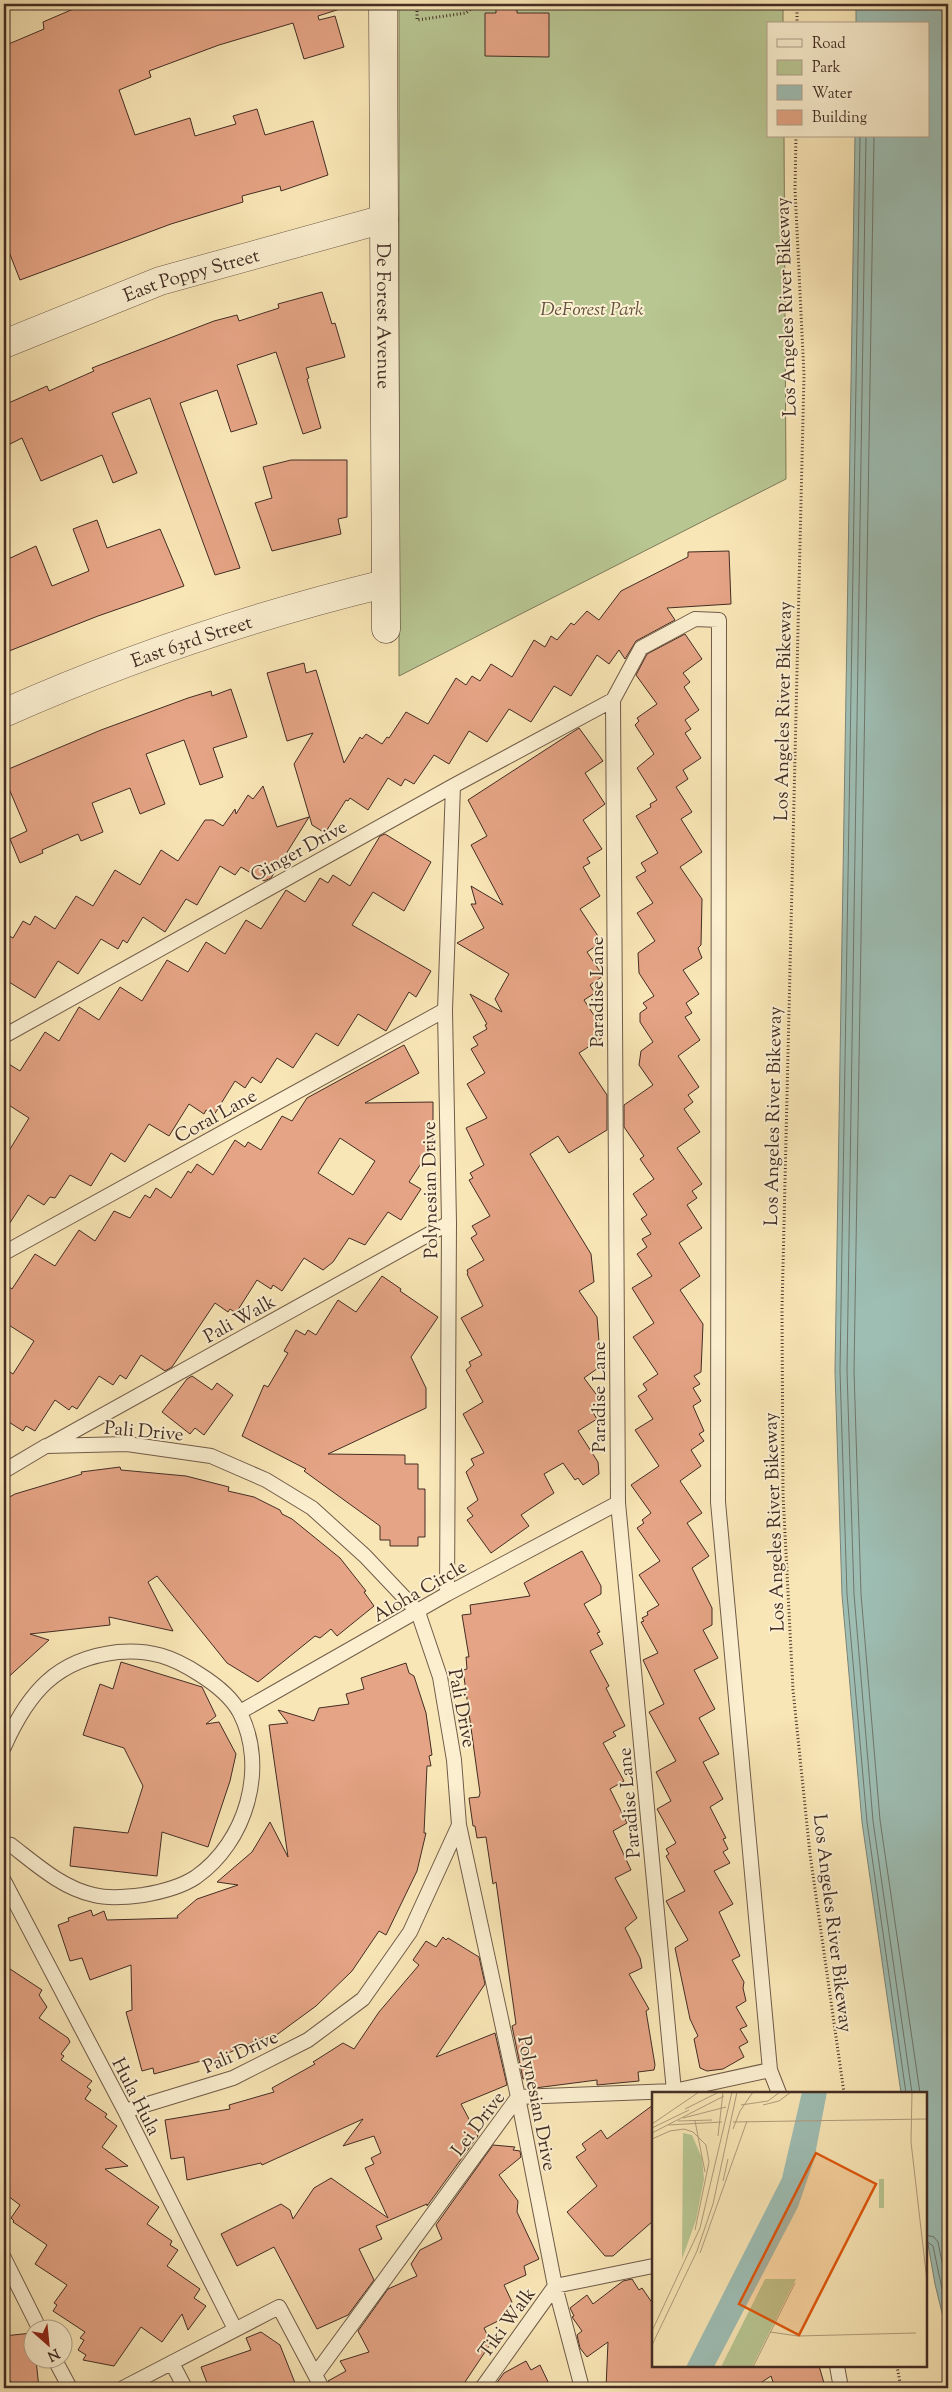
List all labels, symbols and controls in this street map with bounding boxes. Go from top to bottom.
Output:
legend [767,22,930,138]
text: Road [812,34,846,55]
text: Park [812,58,841,79]
text: Water [812,84,853,105]
text: Building [812,108,867,129]
street label: Los Angeles River Bikeway [770,196,805,417]
street label: East Poppy Street [120,243,263,310]
street label: De Forest Avenue [368,243,396,389]
park label: DeForest Park [540,297,644,324]
street label: Los Angeles River Bikeway [769,600,800,821]
street label: East 63rd Street [128,610,256,676]
street label: Ginger Drive [246,814,353,890]
street label: Paradise Lane [585,936,612,1048]
street label: Los Angeles River Bikeway [759,1005,790,1226]
street label: Coral Lane [170,1083,262,1151]
street label: Polynesian Drive [417,1121,446,1259]
street label: Pali Walk [199,1289,282,1351]
street label: Paradise Lane [587,1341,614,1453]
street label: Los Angeles River Bikeway [758,1411,793,1632]
street label: Pali Drive [103,1416,185,1449]
street label: Aloha Circle [368,1554,472,1630]
street label: Pali Drive [440,1667,481,1750]
street label: Paradise Lane [612,1746,649,1859]
street label: Los Angeles River Bikeway [805,1813,858,2035]
street label: Pali Drive [199,2025,283,2082]
street label: Polynesian Drive [509,2034,562,2174]
street label: Hula Hula [104,2054,166,2141]
street label: Lei Drive [446,2086,513,2163]
inset map [652,2092,927,2367]
street label: Tiki Walk [473,2282,543,2365]
north arrow [22,2320,72,2370]
text: N [43,2342,63,2365]

